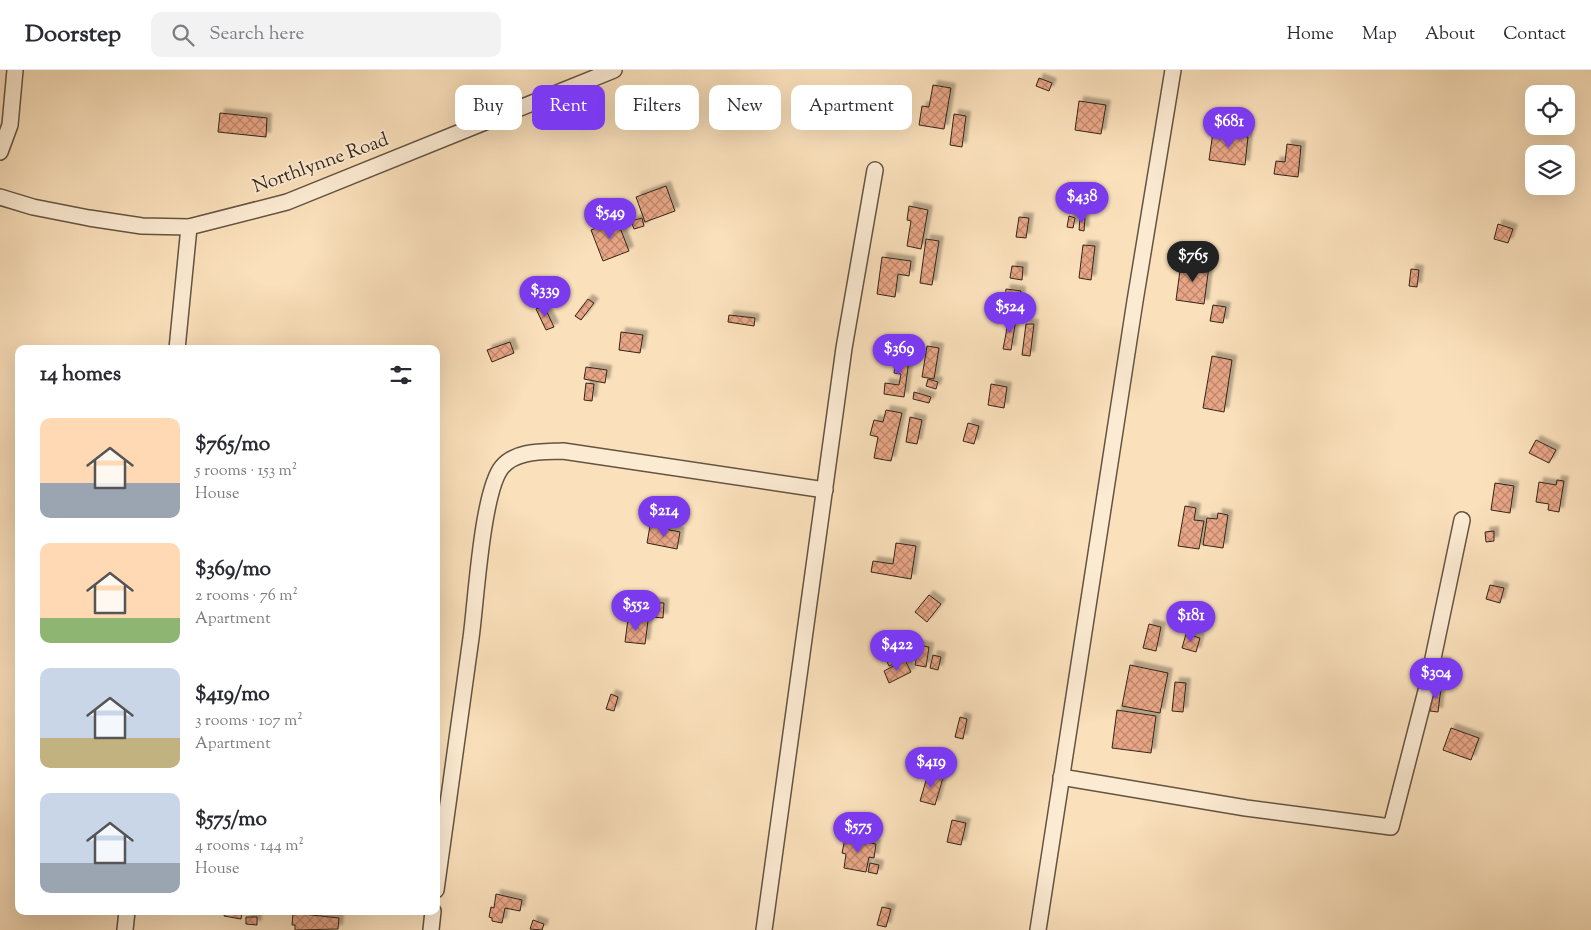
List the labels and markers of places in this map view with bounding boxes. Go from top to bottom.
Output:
pin: $681 [1199,106,1259,149]
pin: $438 [1052,182,1112,224]
pin: $549 [580,198,640,240]
pin: $765 [1163,240,1223,283]
pin: $339 [515,276,575,318]
pin: $524 [980,292,1040,334]
pin: $369 [869,334,929,376]
pin: $214 [634,496,694,538]
pin: $552 [606,590,666,632]
pin: $181 [1161,600,1221,643]
pin: $422 [867,630,927,672]
pin: $304 [1406,658,1466,700]
pin: $419 [901,746,961,789]
pin: $575 [828,812,888,854]

